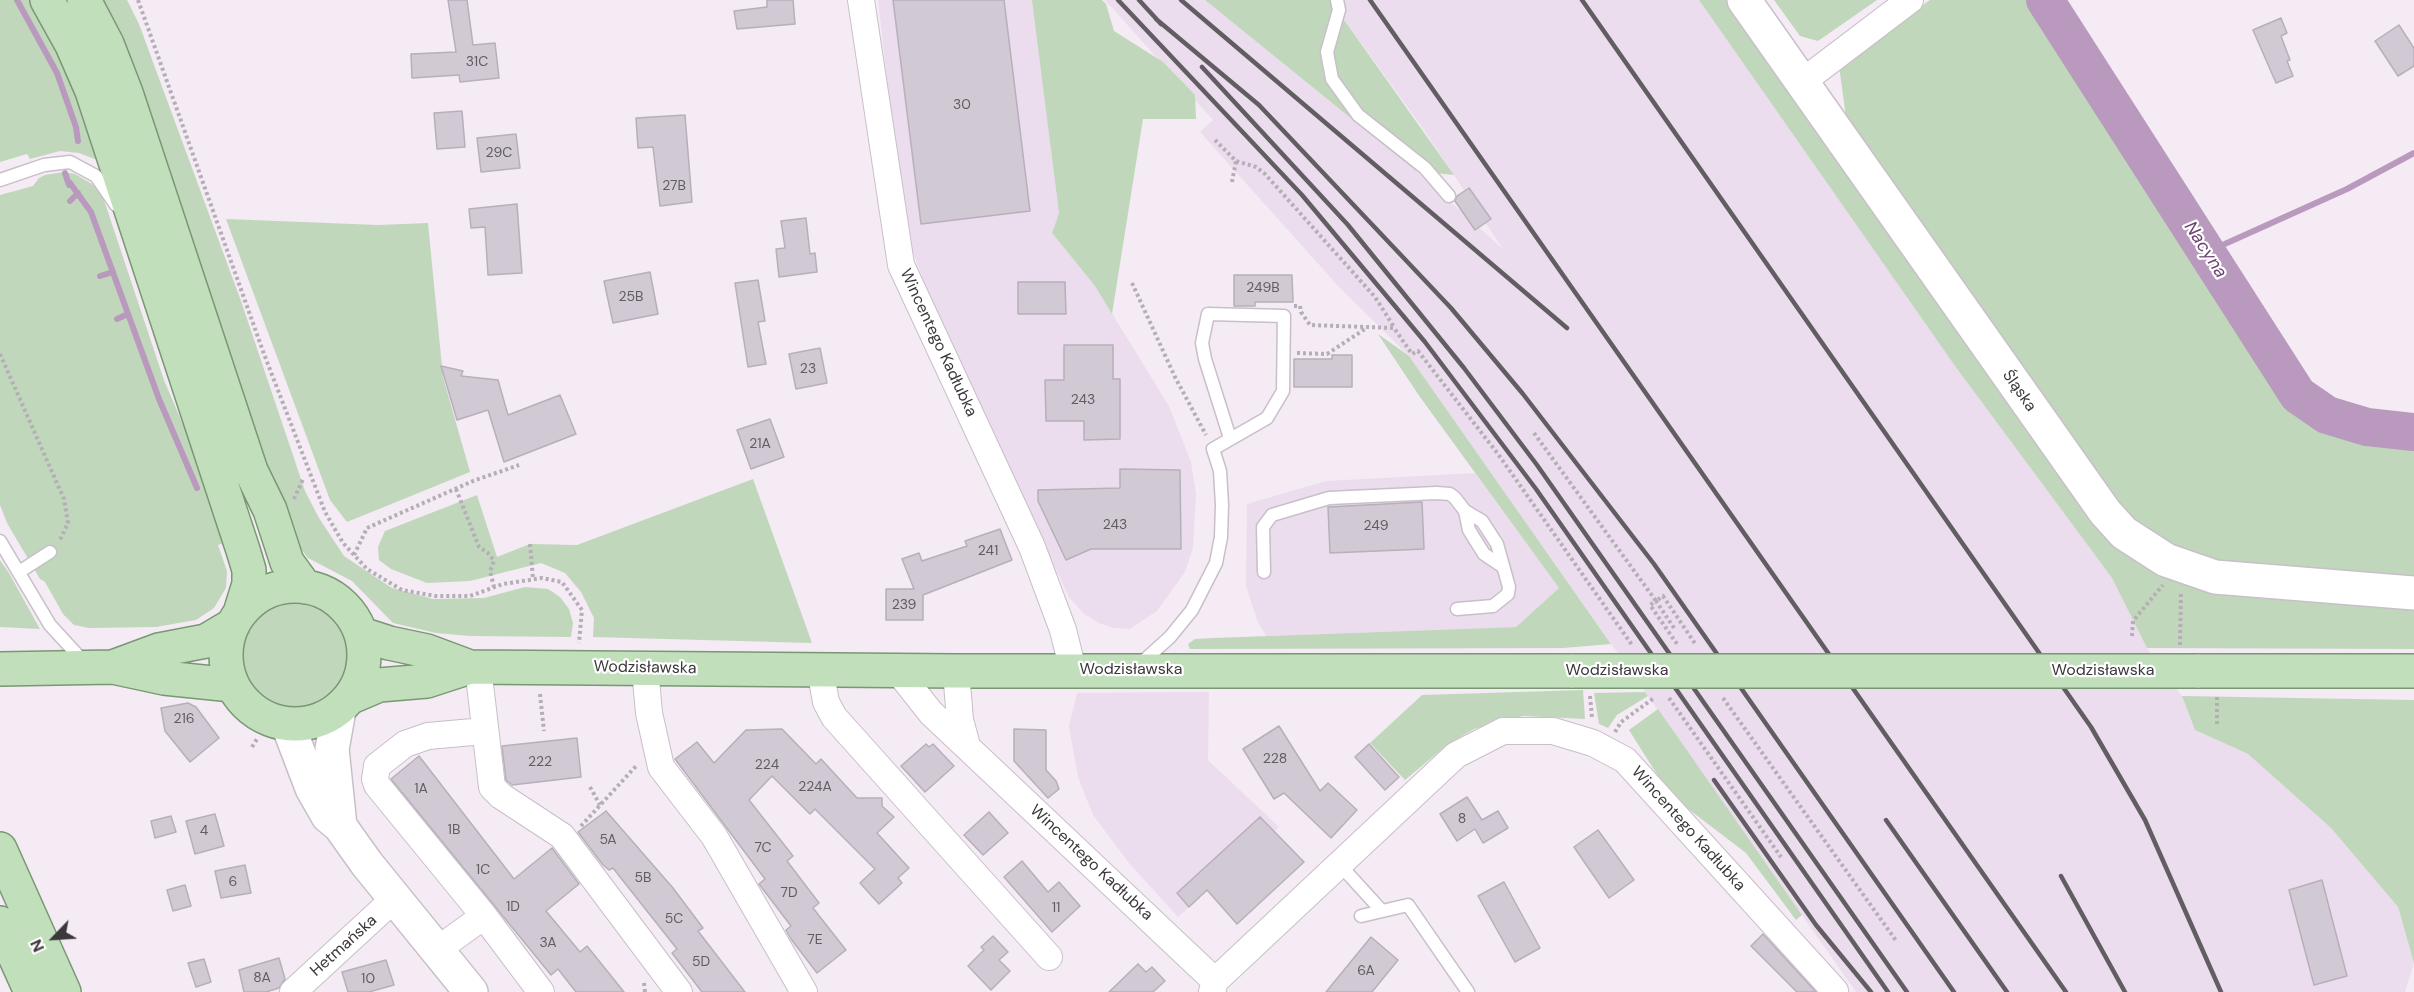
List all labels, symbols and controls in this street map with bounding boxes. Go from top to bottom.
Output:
house number: 31C [466,54,488,70]
house number: 30 [953,97,971,113]
house number: 29C [486,145,512,161]
house number: 27B [662,178,686,194]
water label: Nacyna [2179,218,2231,282]
street label: Wincentego Kadłubka [895,266,981,420]
house number: 249B [1246,280,1280,296]
house number: 25B [618,289,644,305]
house number: 23 [800,361,816,377]
street label: Śląska [1998,367,2040,415]
house number: 243 [1071,392,1095,408]
house number: 21A [749,436,771,452]
house number: 243 [1103,517,1127,533]
house number: 249 [1363,518,1389,534]
house number: 241 [978,543,998,559]
house number: 239 [892,597,916,613]
street label: Wodzisławska [593,658,697,678]
street label: Wodzisławska [1080,660,1182,680]
street label: Wodzisławska [1566,661,1668,681]
street label: Wodzisławska [2052,661,2154,681]
house number: 216 [173,711,195,727]
house number: 228 [1263,751,1287,767]
house number: 222 [528,754,552,770]
house number: 224 [755,757,779,773]
street label: Wincentego Kadłubka [1627,763,1749,895]
house number: 224A [798,779,832,795]
house number: 1A [414,781,428,797]
street label: Wincentego Kadłubka [1026,801,1156,925]
house number: 8 [1458,811,1466,827]
house number: 1B [448,822,460,838]
house number: 4 [200,823,208,839]
house number: 5A [599,832,617,848]
house number: 7C [754,840,772,856]
house number: 1C [476,862,490,878]
house number: 5B [635,870,651,886]
house number: 6 [229,874,237,890]
house number: 7D [780,885,798,901]
house number: 1D [506,899,520,915]
house number: 11 [1052,900,1060,916]
north arrow [24,908,84,968]
street label: Hetmańska [307,911,381,981]
house number: 5C [665,911,683,927]
house number: 7E [807,932,823,948]
house number: 3A [539,935,557,951]
text: N [25,936,49,956]
house number: 5D [692,954,710,970]
house number: 6A [1357,963,1375,979]
house number: 8A [253,970,271,986]
house number: 10 [361,971,375,987]

